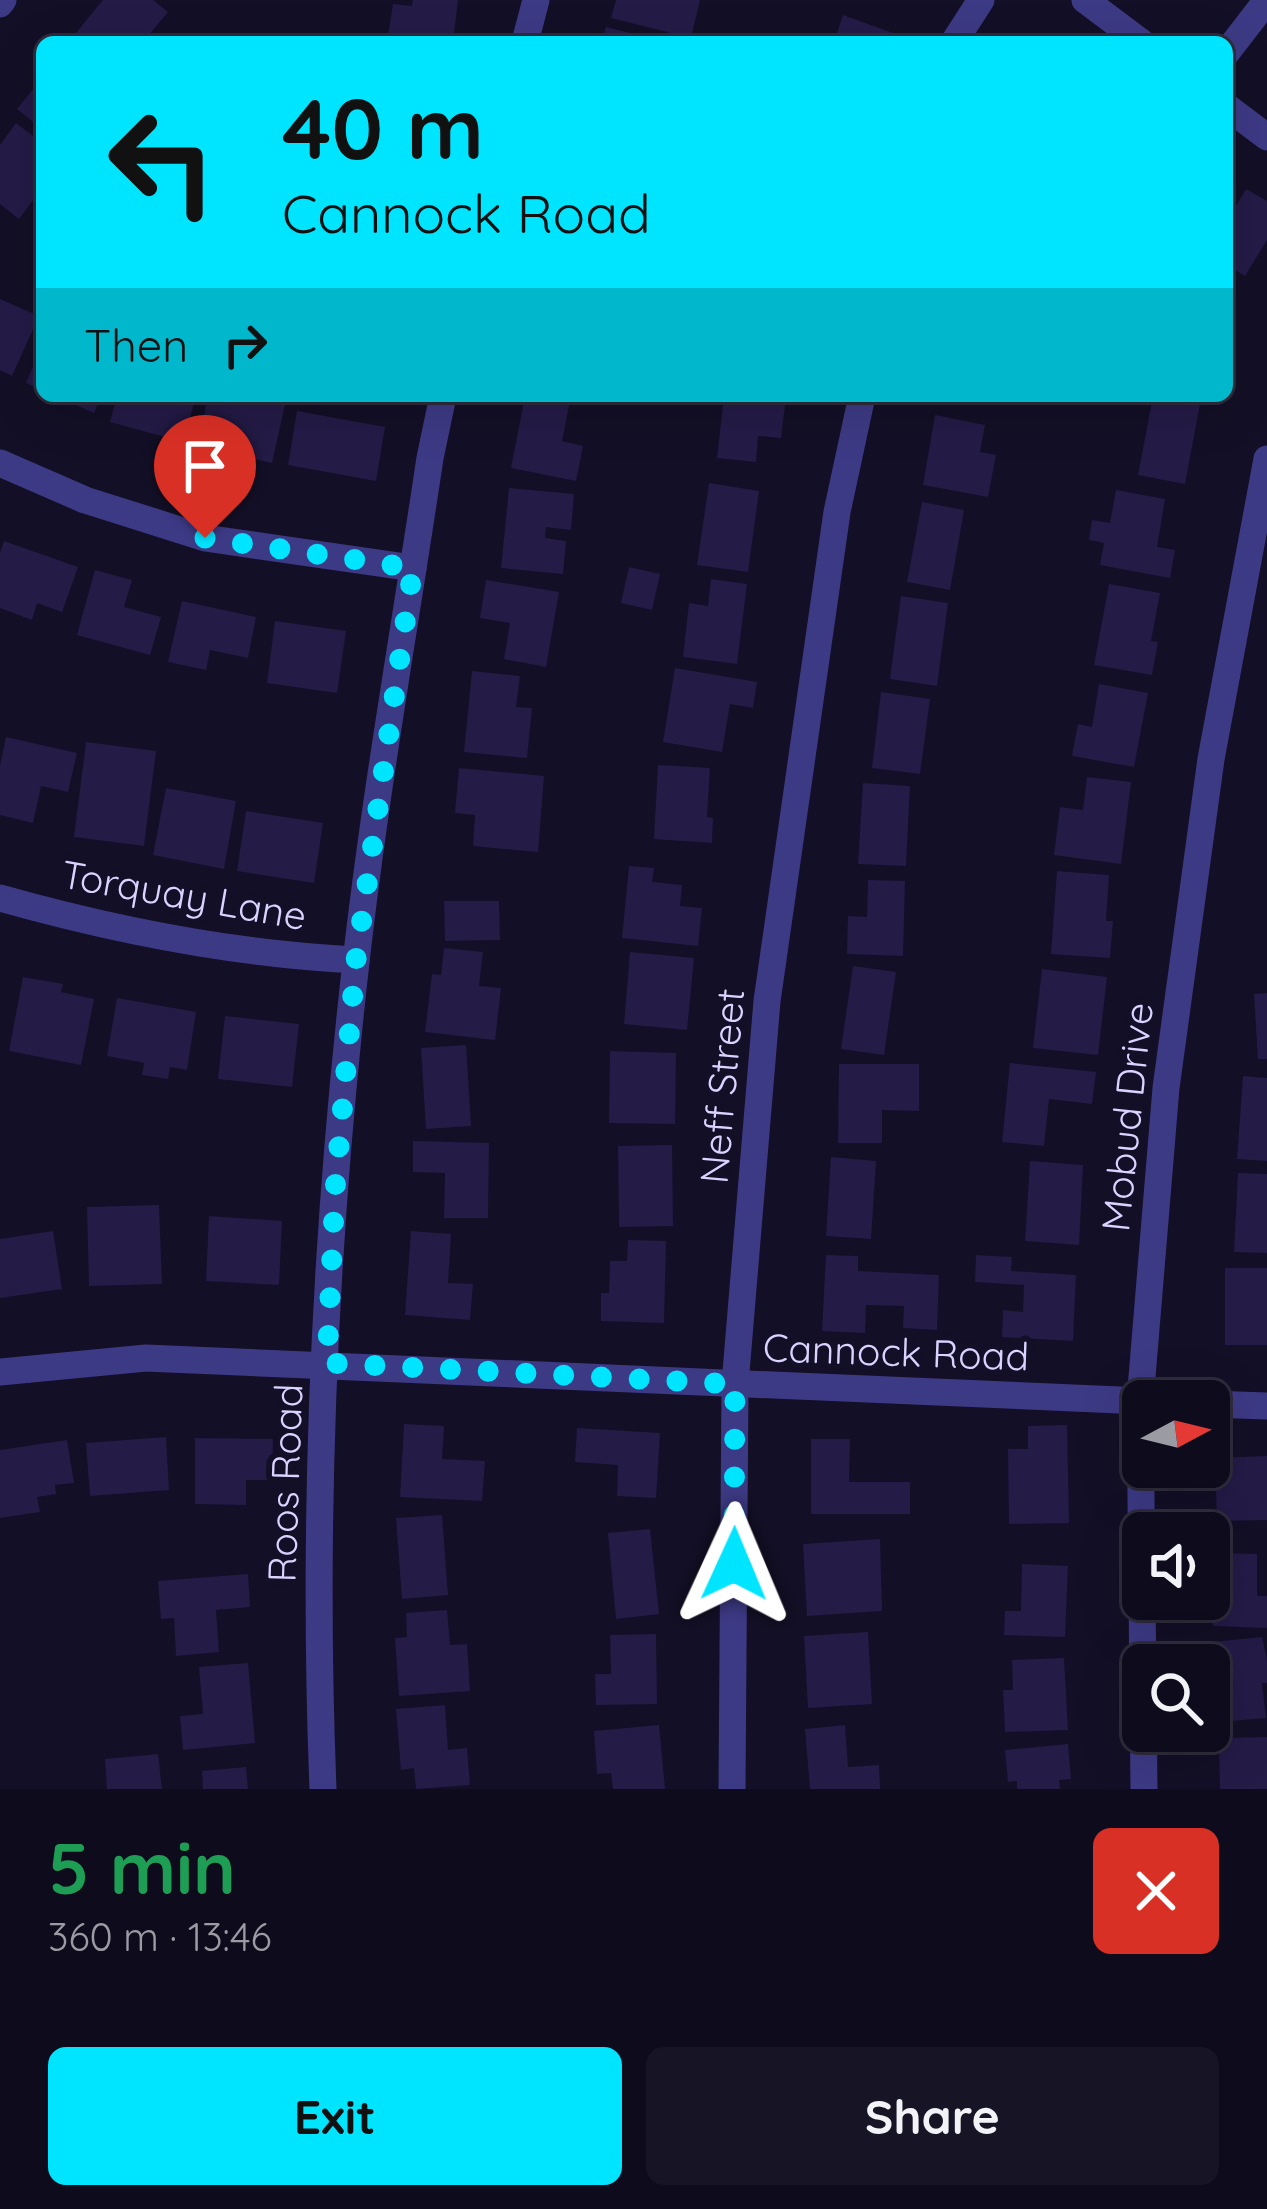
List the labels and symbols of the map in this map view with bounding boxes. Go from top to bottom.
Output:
pin [154,415,256,538]
street label: Torquay Lane [58,849,310,940]
street label: Neff Street [689,986,754,1186]
street label: Mobud Drive [1090,1000,1163,1234]
street label: Cannock Road [762,1322,1030,1381]
north arrow [1122,1380,1230,1488]
street label: Roos Road [257,1383,312,1583]
position arrow [671,1501,797,1627]

